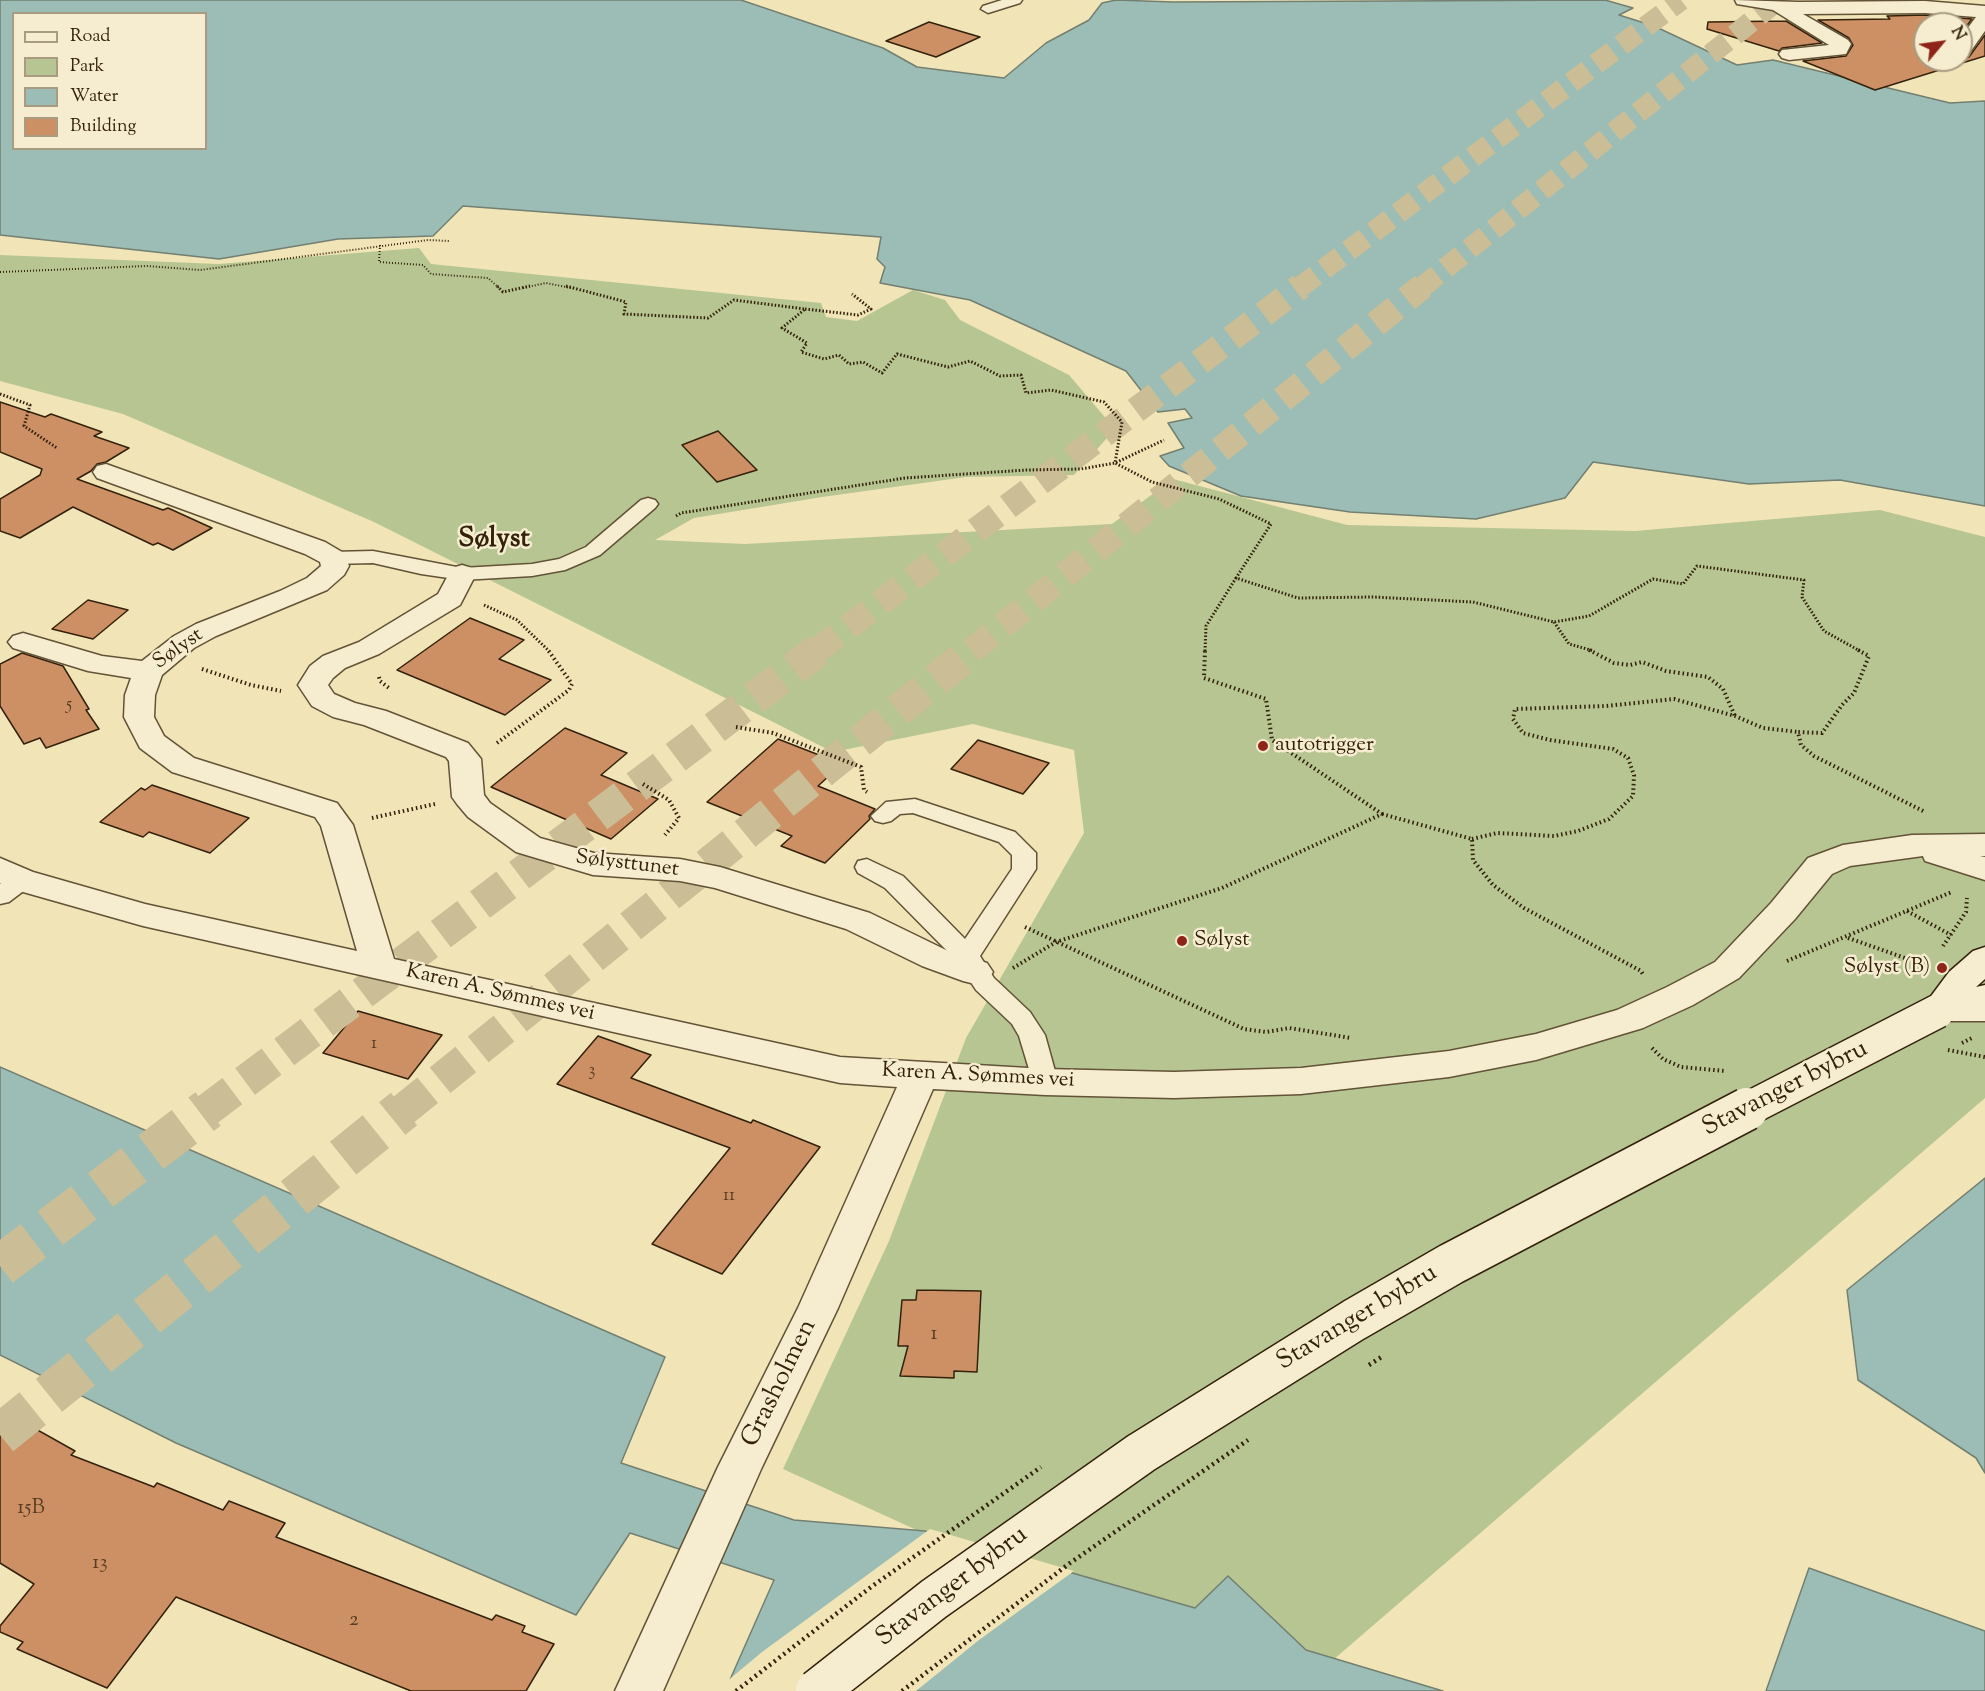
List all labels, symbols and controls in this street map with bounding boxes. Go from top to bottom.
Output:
legend [12,12,207,150]
north arrow [1913,12,1973,72]
text: N [1944,23,1971,45]
text: Road [70,24,110,50]
text: Park [70,54,104,80]
text: Water [70,84,118,110]
text: Building [70,114,136,140]
district label: Sølyst [458,525,530,557]
street label: Sølyst [149,624,209,676]
house number: 5 [66,695,72,717]
place label: autotrigger [1275,733,1374,759]
marker: autotrigger [1256,739,1270,753]
street label: Sølysttunet [574,846,680,884]
place label: Sølyst [1194,928,1249,954]
marker: Sølyst [1175,934,1189,948]
place label: Sølyst (B) [1844,955,1930,981]
street label: Karen A. Sømmes vei [403,960,597,1028]
marker: Sølyst (B) [1935,961,1949,975]
house number: 1 [371,1034,377,1056]
street label: Stavanger bybru [1698,1035,1874,1145]
street label: Karen A. Sømmes vei [881,1059,1075,1095]
house number: 3 [588,1061,596,1083]
house number: 11 [723,1186,735,1208]
street label: Stavanger bybru [1272,1259,1444,1379]
street label: Grasholmen [737,1315,825,1453]
house number: 1 [930,1322,938,1348]
house number: 15B [17,1496,45,1522]
street label: Stavanger bybru [871,1521,1035,1655]
house number: 13 [92,1551,108,1577]
house number: 2 [349,1608,359,1634]

